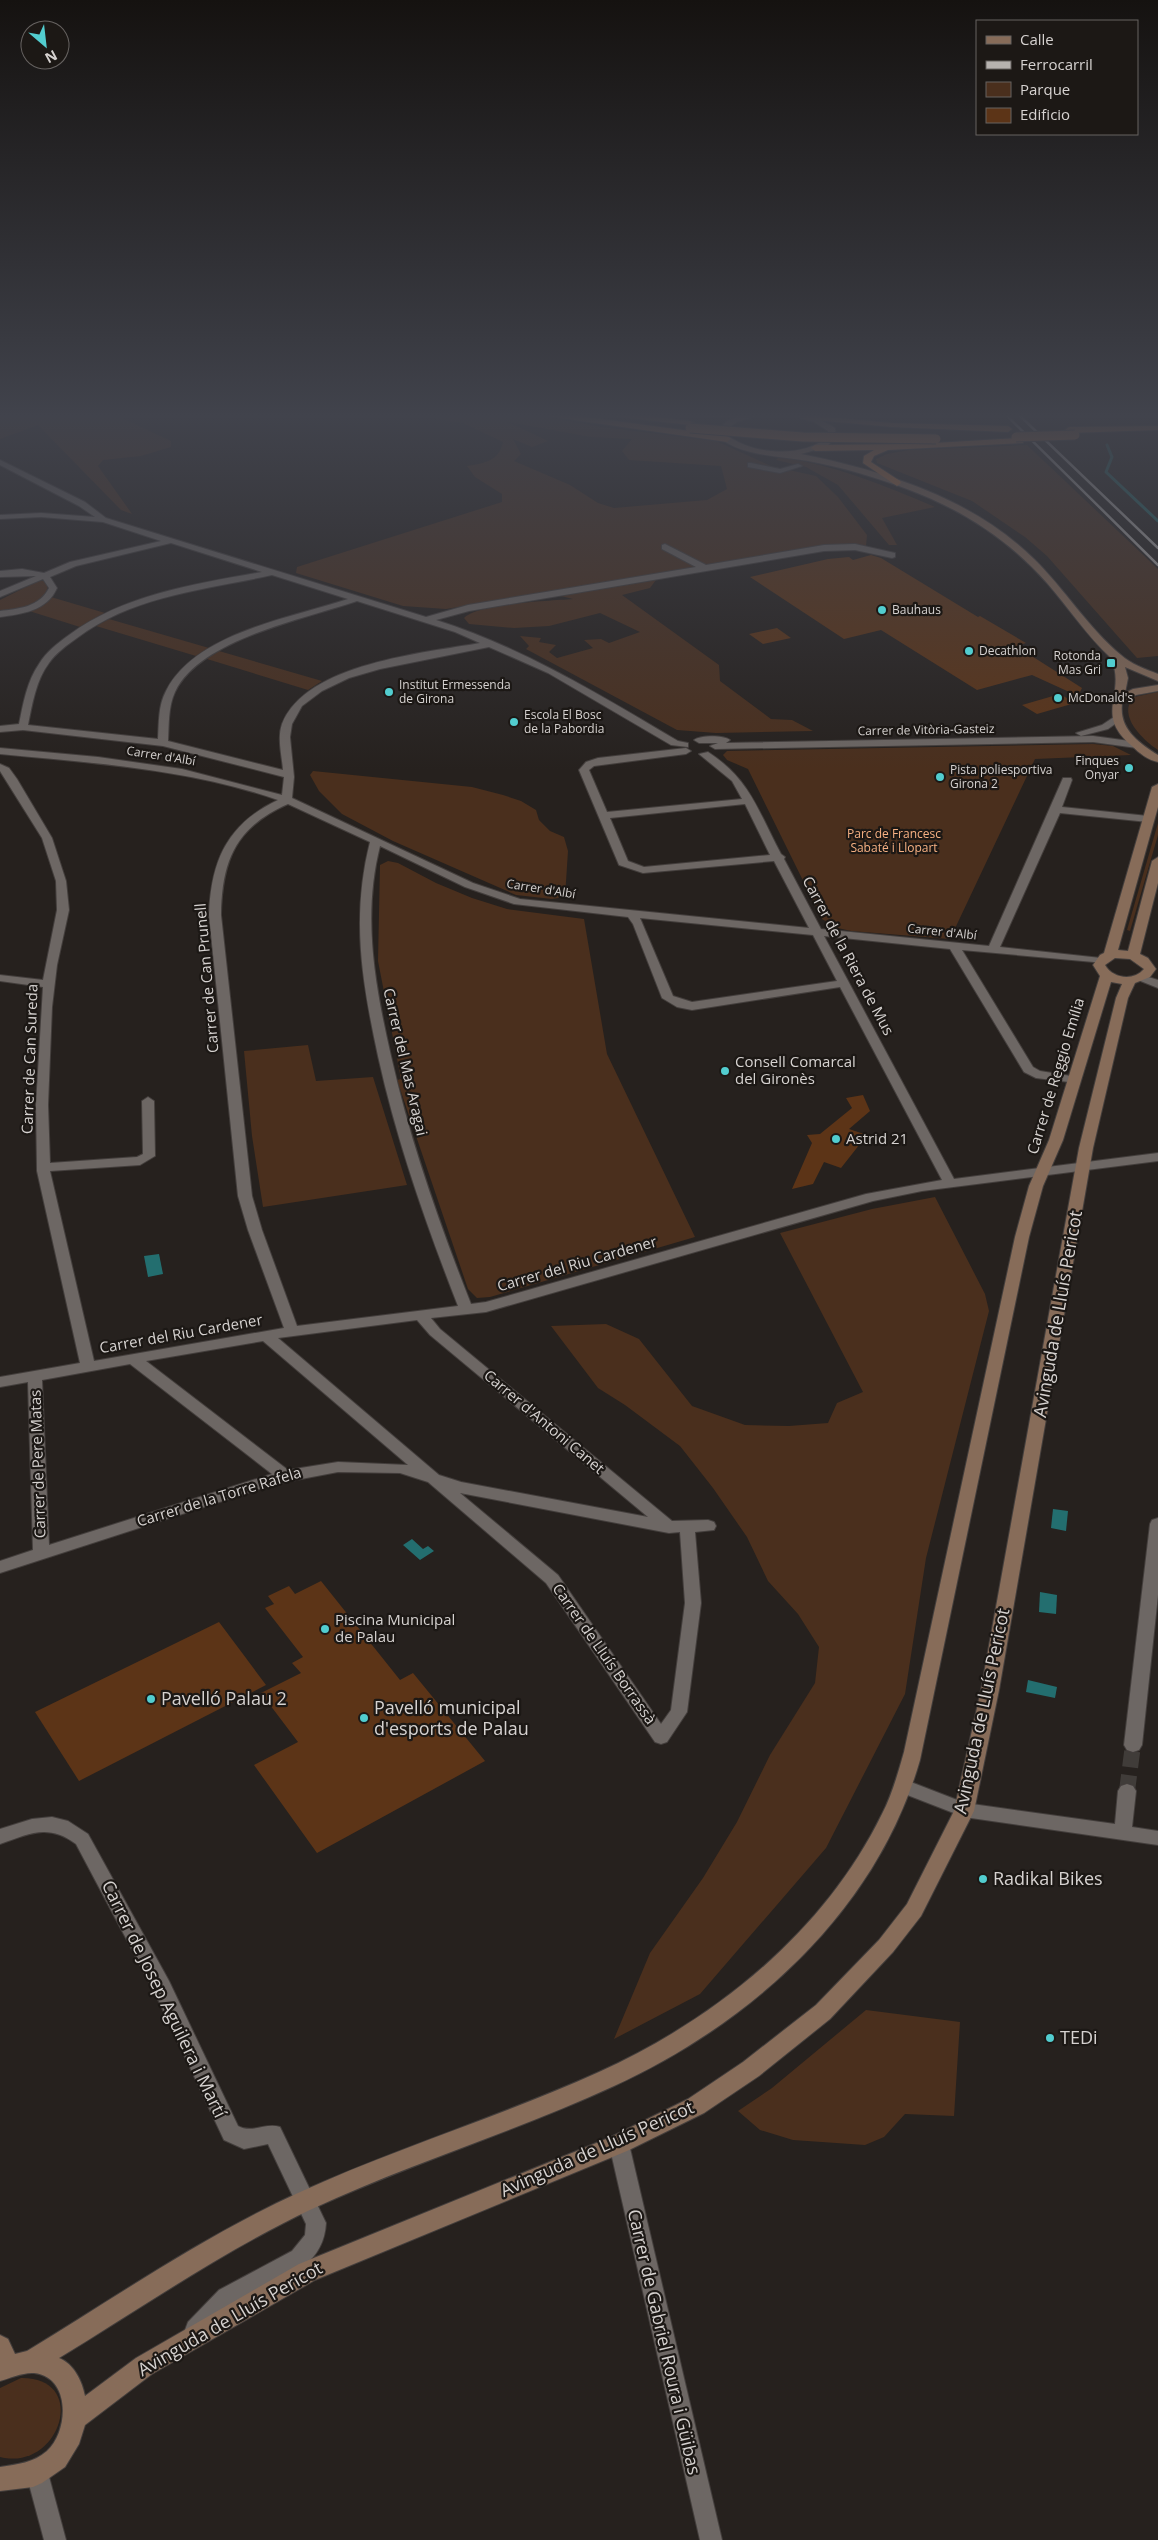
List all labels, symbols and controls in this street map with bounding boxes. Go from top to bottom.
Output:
north arrow [20,20,70,70]
legend [976,20,1138,135]
text: Calle [1020,29,1054,49]
text: N [42,46,61,68]
text: Ferrocarril [1020,54,1093,74]
text: Parque [1020,79,1070,99]
text: Edificio [1020,104,1070,124]
place label: Bauhaus [892,601,941,618]
marker: Bauhaus [876,604,888,616]
place label: Decathlon [979,642,1036,659]
marker: Decathlon [963,645,975,657]
place label: Rotonda Mas Gri [1054,647,1101,678]
marker: Rotonda Mas Gri [1105,657,1117,669]
place label: Institut Ermessenda de Girona [399,676,511,707]
marker: Institut Ermessenda de Girona [383,686,395,698]
place label: McDonald's [1068,689,1133,706]
marker: McDonald's [1052,692,1064,704]
place label: Escola El Bosc de la Pabordia [524,706,604,737]
marker: Escola El Bosc de la Pabordia [508,716,520,728]
street label: Carrer de Vitòria-Gasteiz [857,720,995,739]
street label: Carrer d'Albí [125,742,198,770]
place label: Finques Onyar [1075,752,1119,783]
place label: Pista poliesportiva Girona 2 [950,761,1053,792]
marker: Finques Onyar [1123,762,1135,774]
marker: Pista poliesportiva Girona 2 [934,771,946,783]
park label: Parc de Francesc Sabaté i Llopart [847,825,941,856]
street label: Carrer de la Riera de Mus [798,873,899,1038]
street label: Carrer d'Albí [505,875,578,903]
street label: Carrer de Can Prunell [189,902,223,1054]
street label: Carrer d'Albí [906,919,979,944]
street label: Carrer de Can Sureda [16,983,42,1134]
street label: Carrer del Mas Aragai [379,986,433,1138]
street label: Carrer de Reggio Emília [1022,995,1088,1156]
place label: Consell Comarcal del Gironès [735,1051,856,1088]
marker: Consell Comarcal del Gironès [719,1065,731,1077]
place label: Astrid 21 [846,1128,908,1148]
marker: Astrid 21 [830,1133,842,1145]
street label: Avinguda de Lluís Pericot [1027,1208,1087,1419]
street label: Carrer del Riu Cardener [495,1231,659,1295]
street label: Carrer del Riu Cardener [98,1309,264,1357]
street label: Carrer d'Antoni Canet [480,1365,609,1478]
street label: Carrer de Pere Matas [24,1389,50,1539]
street label: Carrer de la Torre Rafela [134,1461,303,1531]
street label: Carrer de Lluís Borrassà [549,1579,661,1728]
street label: Avinguda de Lluís Pericot [947,1606,1015,1816]
place label: Piscina Municipal de Palau [335,1609,455,1646]
marker: Piscina Municipal de Palau [319,1623,331,1635]
place label: Pavelló Palau 2 [161,1686,287,1710]
marker: Pavelló Palau 2 [145,1693,157,1705]
place label: Pavelló municipal d'esports de Palau [374,1695,529,1740]
marker: Pavelló municipal d'esports de Palau [358,1712,370,1724]
place label: Radikal Bikes [993,1866,1103,1890]
marker: Radikal Bikes [977,1873,989,1885]
street label: Carrer de Josep Aguilera i Martí [97,1876,233,2122]
place label: TEDi [1060,2025,1098,2049]
marker: TEDi [1044,2032,1056,2044]
street label: Avinguda de Lluís Pericot [496,2094,697,2202]
street label: Carrer de Gabriel Roura i Güibas [623,2207,707,2477]
street label: Avinguda de Lluís Pericot [133,2255,326,2381]

